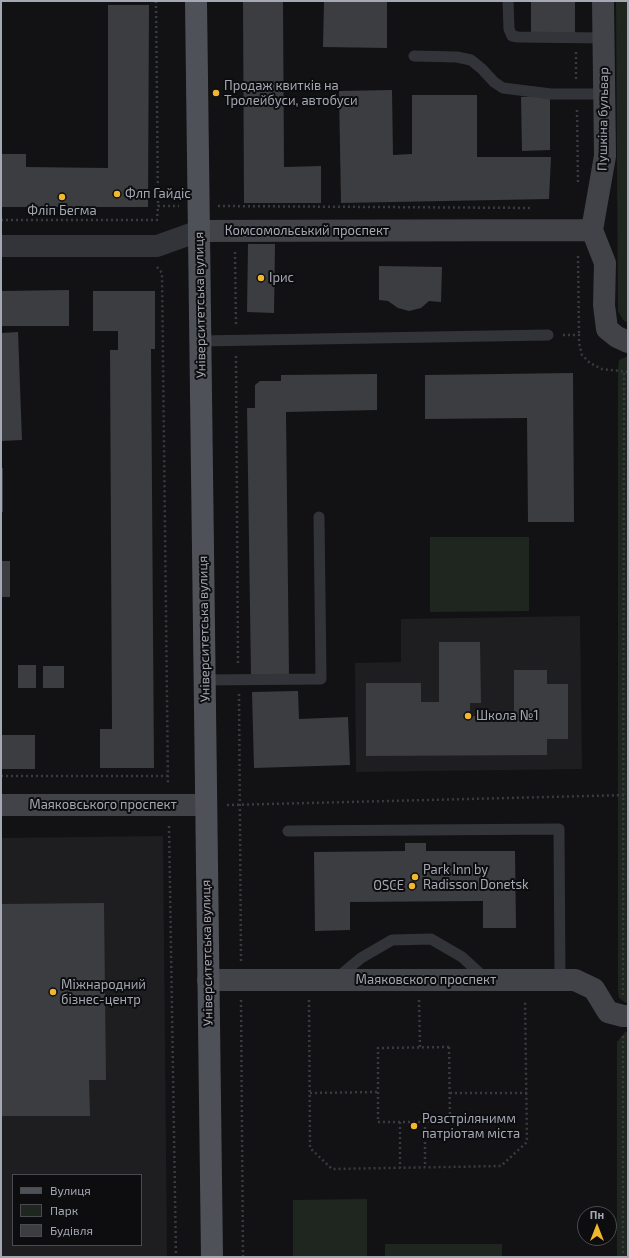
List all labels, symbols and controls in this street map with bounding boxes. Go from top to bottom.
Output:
street label: Пушкіна бульвар [594,67,612,171]
place label: Продаж квитків на Тролейбуси, автобуси [224,78,358,109]
marker: Продаж квитків на Тролейбуси, автобуси [211,88,221,98]
place label: Флп Гайдіс [125,186,191,202]
marker: Флп Гайдіс [112,189,122,199]
marker: Фліп Бегма [57,192,67,202]
place label: Фліп Бегма [27,203,97,219]
street label: Комсомольський проспект [225,223,389,239]
street label: Університетська вулиця [191,232,209,378]
place label: Ірис [269,270,294,286]
marker: Ірис [256,273,266,283]
street label: Університетська вулиця [195,556,213,702]
place label: Школа №1 [476,708,539,724]
marker: Школа №1 [463,711,473,721]
street label: Маяковського проспект [29,797,177,813]
place label: Park Inn by Radisson Donetsk [423,862,529,893]
marker: Park Inn by Radisson Donetsk [410,872,420,882]
place label: OSCE [373,878,404,894]
street label: Університетська вулиця [198,880,216,1026]
marker: OSCE [407,881,417,891]
street label: Маяковского проспект [356,972,496,988]
place label: Міжнародний бізнес-центр [61,977,146,1008]
marker: Міжнародний бізнес-центр [48,987,58,997]
place label: Розстрілянимм патріотам міста [422,1111,520,1142]
marker: Розстрілянимм патріотам міста [409,1121,419,1131]
legend [12,1174,142,1246]
text: Вулиця [50,1183,91,1197]
text: Парк [50,1203,78,1217]
north arrow [577,1206,617,1246]
text: Пн [590,1208,604,1221]
text: Будівля [50,1223,93,1237]

